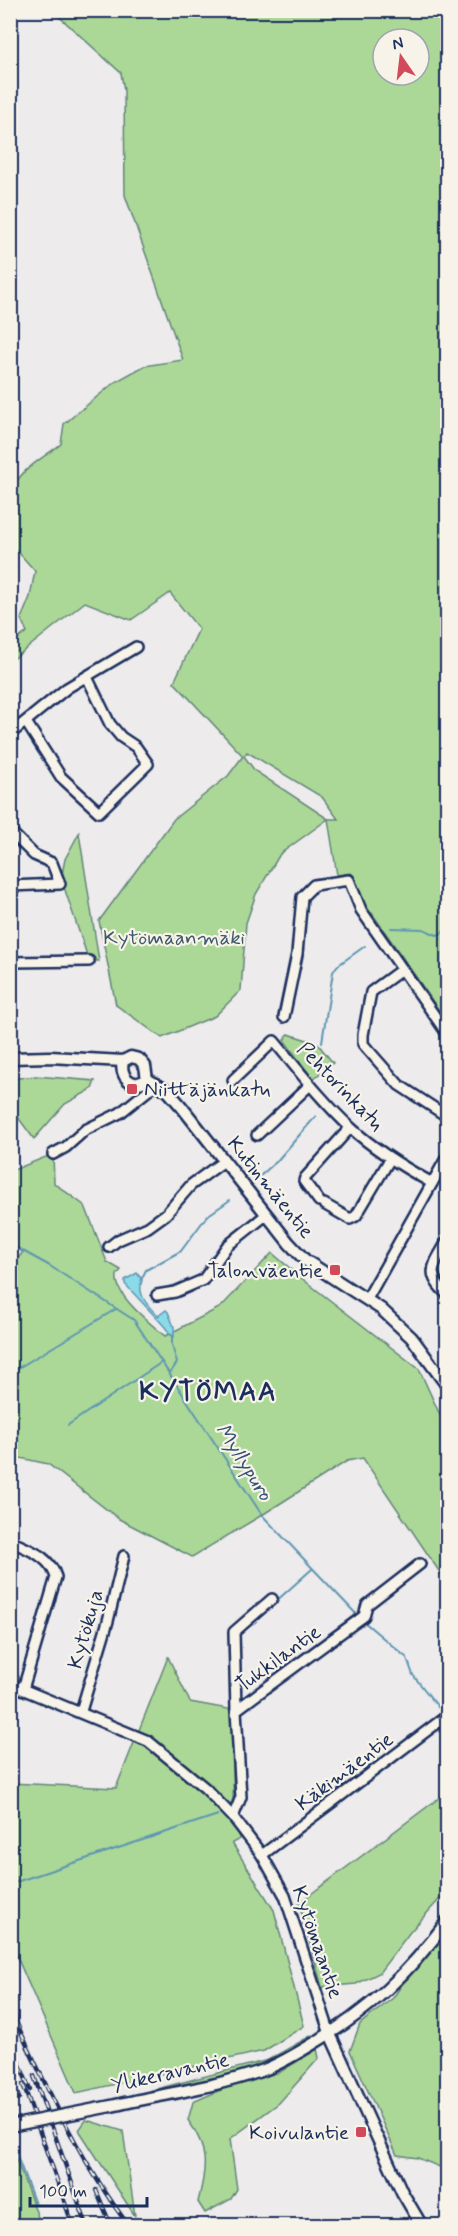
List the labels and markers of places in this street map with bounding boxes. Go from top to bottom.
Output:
place label: Niittäjänkatu [144,1076,271,1104]
marker: Niittäjänkatu [125,1082,139,1096]
place label: Talonväentie [208,1257,323,1285]
marker: Talonväentie [328,1263,342,1277]
place label: Koivulantie [249,2119,349,2147]
marker: Koivulantie [354,2125,368,2139]

